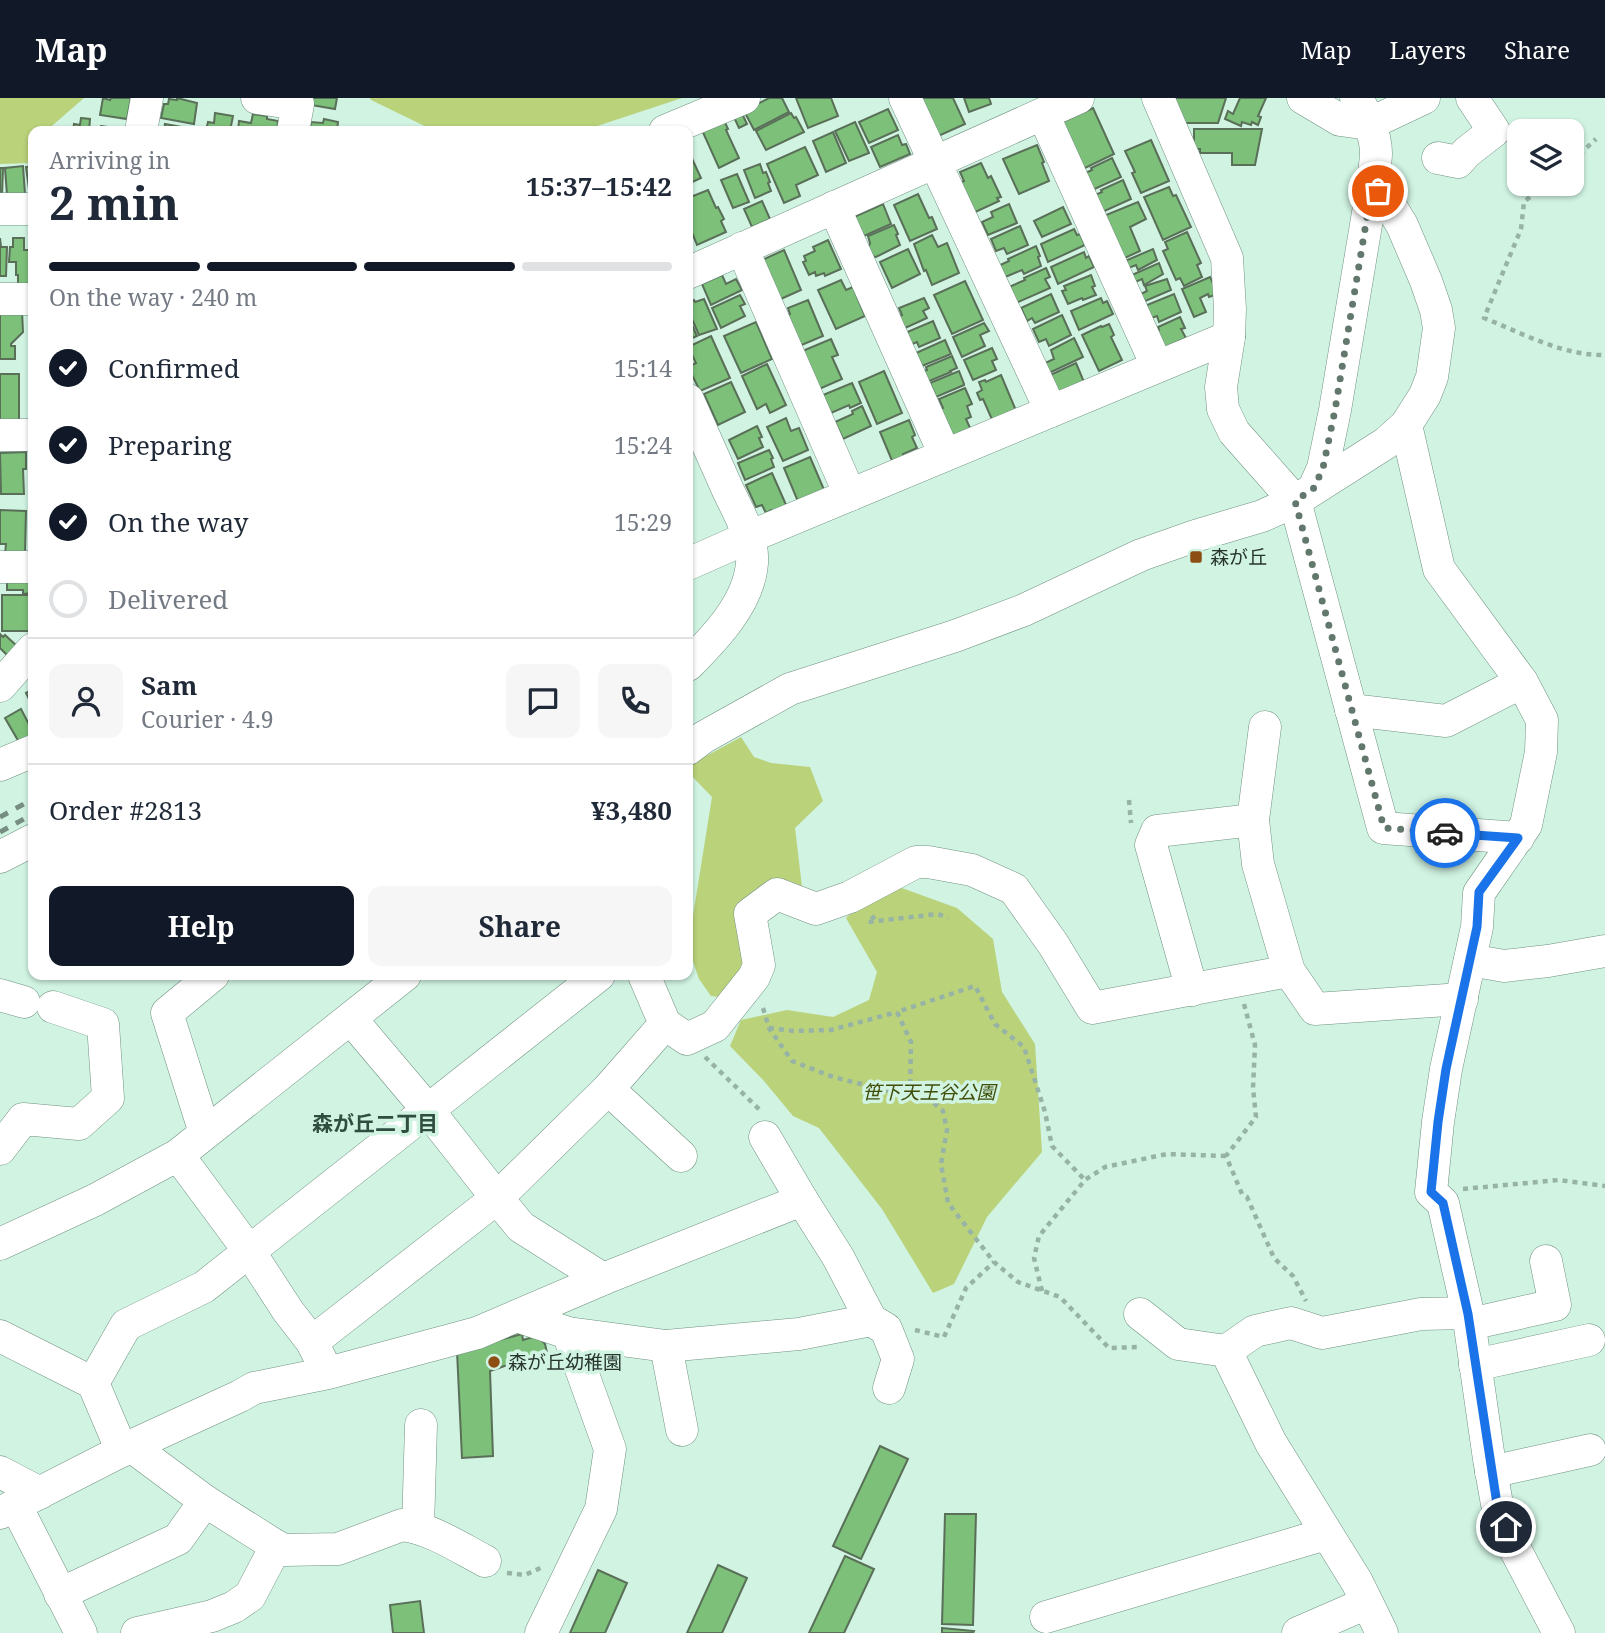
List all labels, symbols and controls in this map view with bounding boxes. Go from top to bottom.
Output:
text: Map [35,27,108,72]
text: Map [1301,33,1352,66]
text: Layers [1390,33,1466,66]
text: Share [1504,33,1570,66]
map controls [1507,119,1584,196]
button: layers [1507,119,1584,196]
text: Arriving in [49,144,170,176]
pin [1348,161,1408,221]
text: 15:37–15:42 [526,168,672,204]
text: 2 min [49,171,179,233]
icon: bag [1359,172,1397,210]
text: On the way · 240 m [49,281,257,313]
icon: check [49,349,87,387]
text: Confirmed [108,350,240,386]
text: 15:14 [614,352,672,384]
icon: check [49,426,87,464]
text: Preparing [108,427,232,463]
text: 15:24 [614,429,672,461]
icon: check [49,503,87,541]
text: On the way [108,504,248,540]
text: 15:29 [614,506,672,538]
place label: 森が丘 [1210,544,1267,570]
marker: 森が丘 [1188,549,1204,565]
text: Delivered [108,581,228,617]
button: person [49,664,123,738]
button: chat [506,664,580,738]
button: phone [598,664,672,738]
text: Sam [141,667,197,703]
text: Courier · 4.9 [141,703,274,735]
text: Order #2813 [49,792,202,828]
text: ¥3,480 [591,792,672,828]
courier [1410,798,1480,868]
icon: car [1426,814,1464,852]
button: Help [49,886,354,966]
button: Share [368,886,672,966]
park label: 笹下天王谷公園 [862,1079,998,1105]
district label: 森が丘二丁目 [312,1109,438,1137]
place label: 森が丘幼稚園 [508,1349,622,1375]
marker: 森が丘幼稚園 [486,1354,502,1370]
pin [1476,1497,1536,1557]
icon: home [1487,1508,1525,1546]

